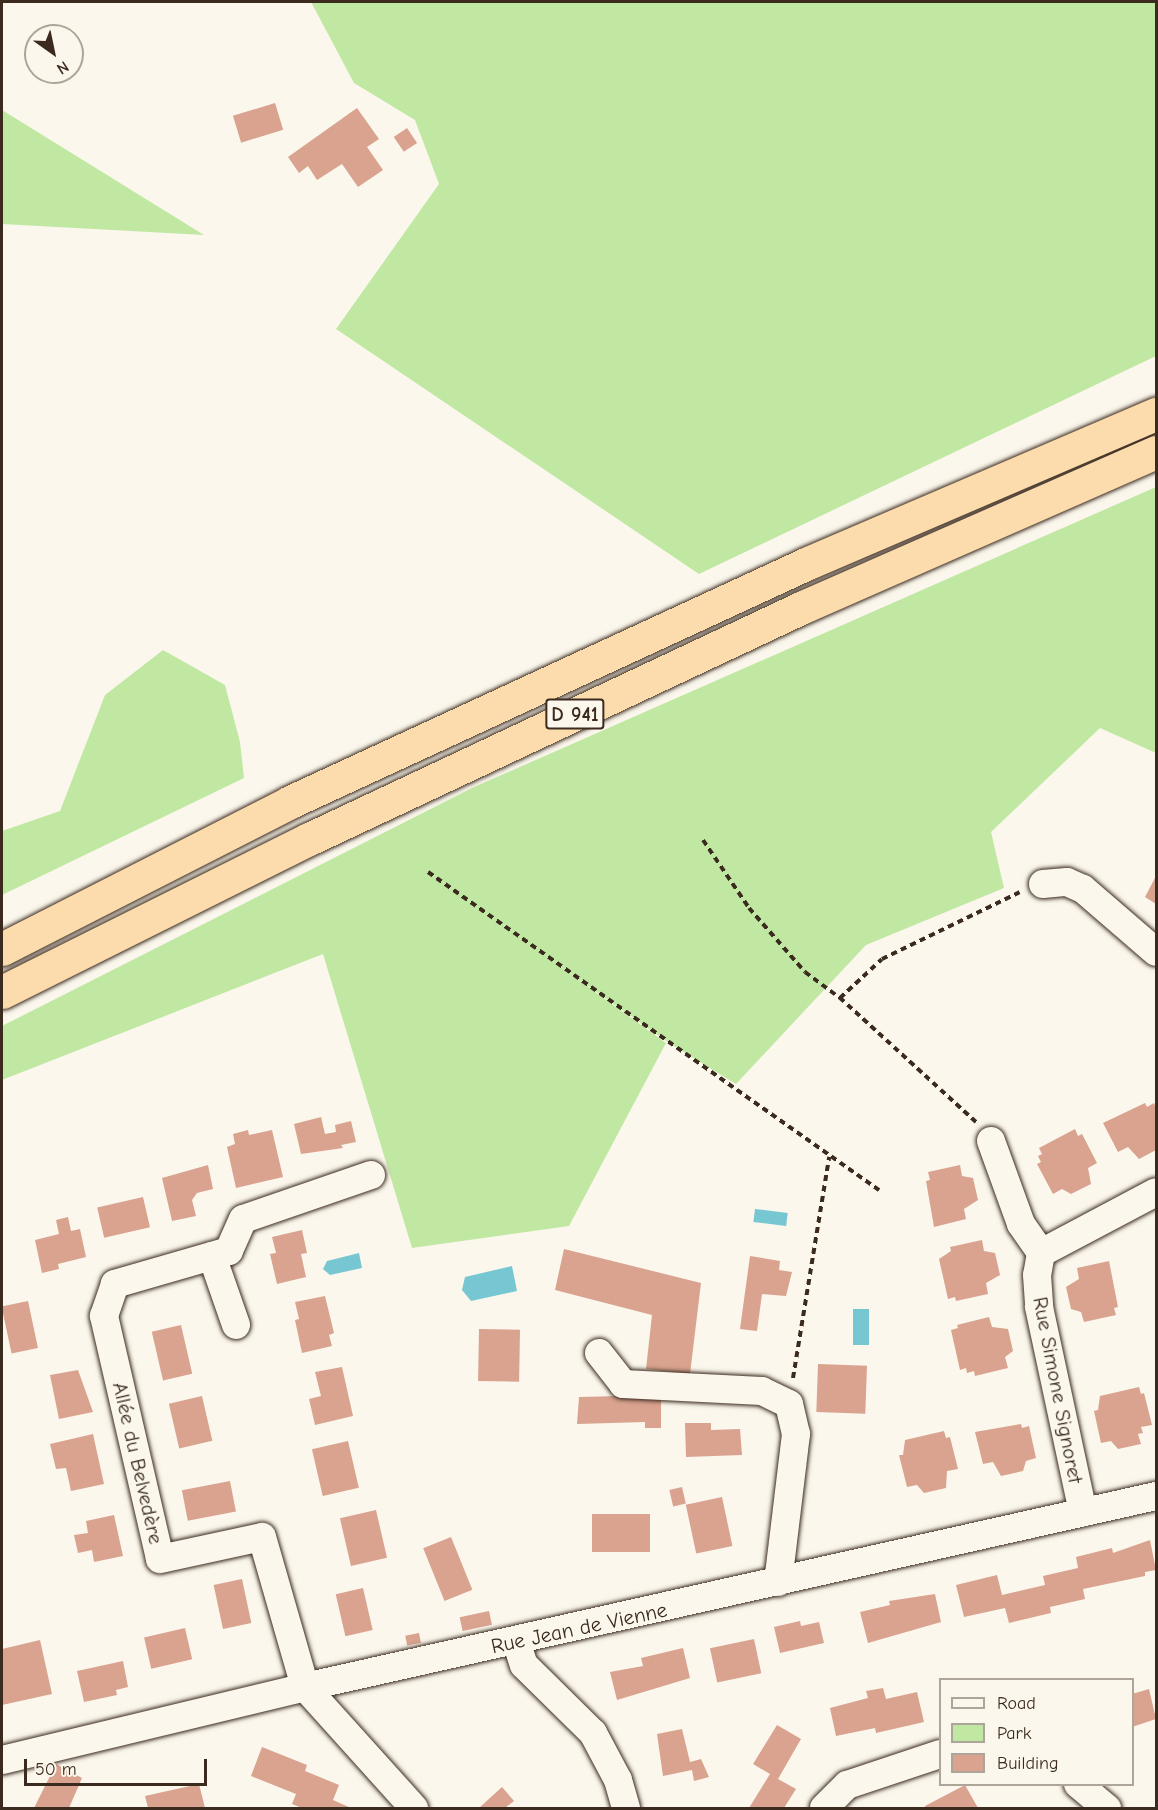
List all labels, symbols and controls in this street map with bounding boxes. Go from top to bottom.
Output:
north arrow [24,24,84,84]
text: N [53,57,72,78]
road number: D 941 [545,697,605,731]
street label: Rue Simone Signoret [1028,1295,1088,1485]
street label: Allée du Belvedère [107,1380,169,1546]
street label: Rue Jean de Vienne [489,1597,669,1659]
legend [939,1678,1134,1786]
text: Road [997,1693,1036,1714]
text: Park [997,1723,1031,1744]
scale bar [27,1747,210,1785]
text: Building [997,1753,1059,1774]
text: 50 m [35,1759,77,1780]

